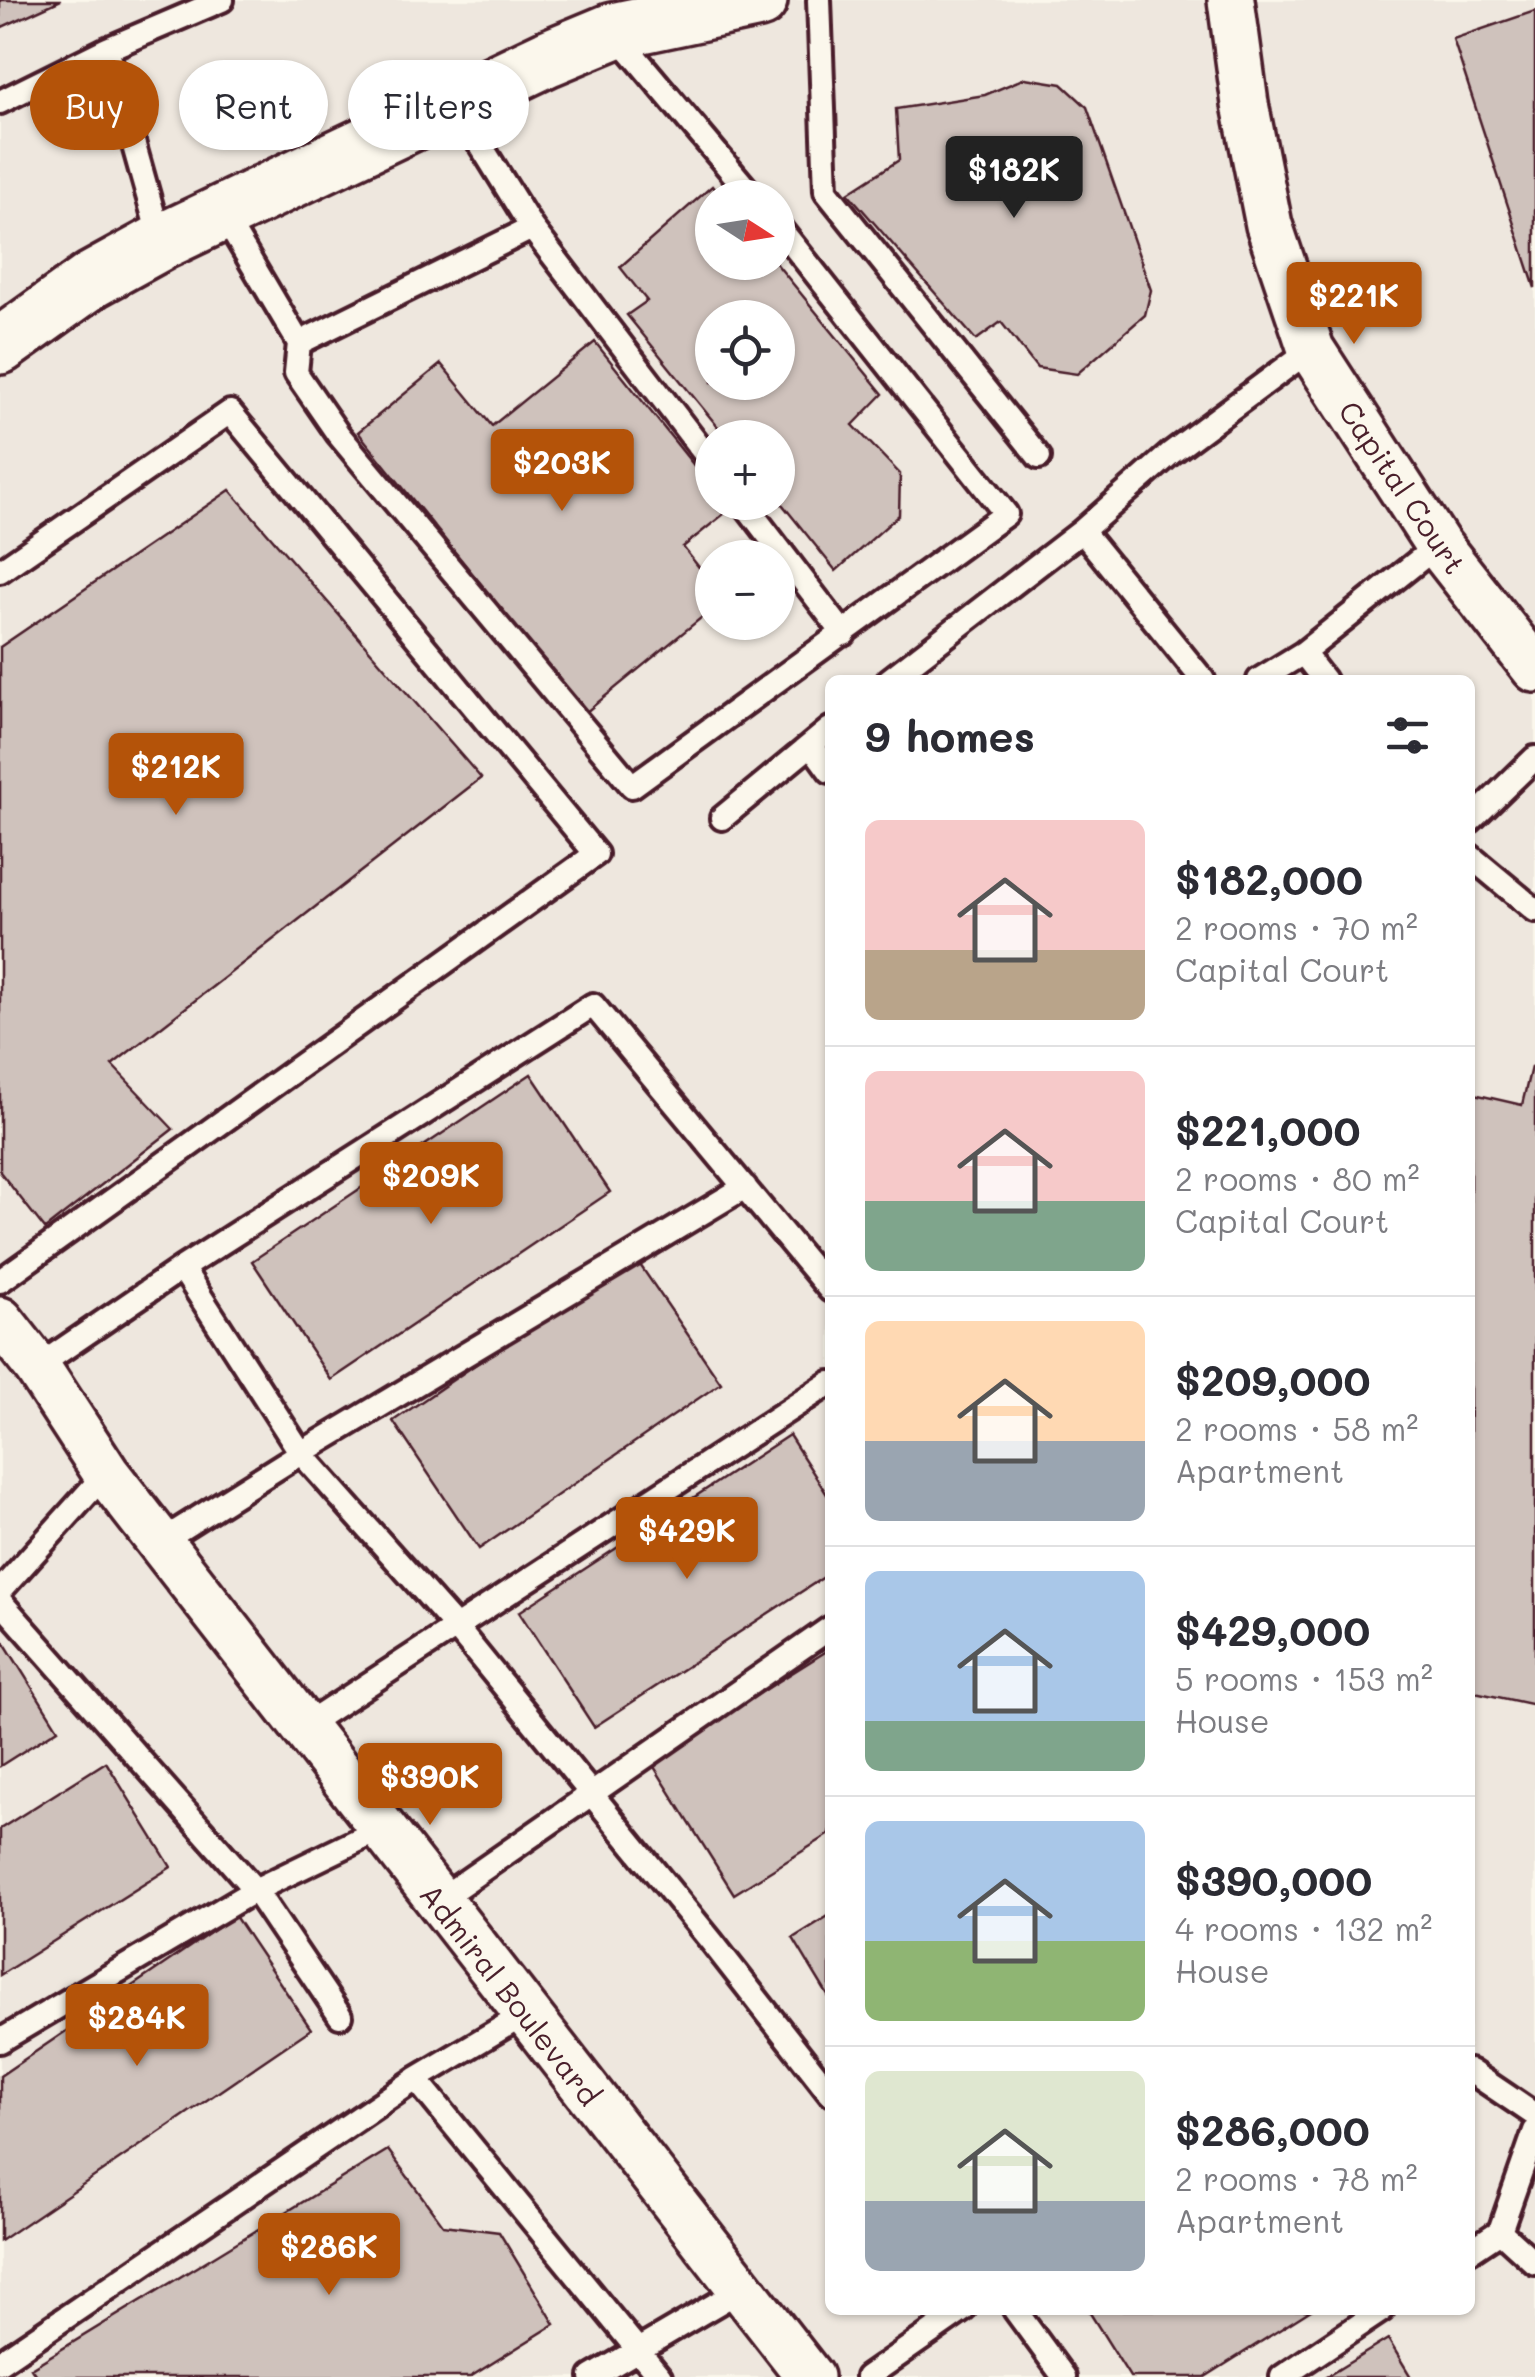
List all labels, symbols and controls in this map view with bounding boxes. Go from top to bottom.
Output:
chip: Buy [30,60,159,150]
chip: Rent [179,60,328,150]
chip: Filters [348,60,529,150]
pin: $182K [944,136,1084,221]
text: $182K [968,147,1060,189]
north arrow [695,180,795,280]
map controls [695,180,795,640]
pin: $221K [1284,262,1424,347]
text: $221K [1309,273,1399,315]
button: locate [695,300,795,400]
street label: Capital Court [1330,393,1476,581]
button: + [695,420,795,520]
pin: $203K [492,429,632,514]
text: $203K [513,440,611,482]
button: − [695,540,795,640]
text: 9 homes [865,708,1035,763]
icon: filters [1380,708,1435,763]
pin: $212K [106,733,246,818]
text: $212K [131,744,221,786]
text: $182,000 [1175,851,1363,906]
icon: home [945,860,1065,980]
text: 2 rooms · 70 m² [1175,906,1418,948]
text: Capital Court [1175,948,1389,990]
text: $221,000 [1175,1102,1360,1157]
icon: home [945,1111,1065,1231]
pin: $209K [361,1142,501,1227]
text: $209K [382,1153,480,1195]
text: 2 rooms · 80 m² [1175,1157,1420,1199]
text: Capital Court [1175,1199,1389,1241]
text: $209,000 [1175,1352,1371,1407]
icon: home [945,1361,1065,1481]
text: 2 rooms · 58 m² [1175,1407,1418,1449]
text: Apartment [1175,1449,1344,1491]
pin: $429K [617,1497,757,1582]
text: $429K [638,1508,736,1550]
text: $429,000 [1175,1602,1370,1657]
icon: home [945,1611,1065,1731]
text: 5 rooms · 153 m² [1175,1657,1433,1699]
text: House [1175,1699,1270,1741]
pin: $390K [360,1743,500,1828]
text: $390K [380,1754,480,1796]
text: $390,000 [1175,1852,1372,1907]
icon: home [945,1861,1065,1981]
street label: Admiral Boulevard [412,1875,610,2113]
text: 4 rooms · 132 m² [1175,1907,1432,1949]
text: House [1175,1949,1270,1991]
pin: $284K [67,1984,207,2069]
text: $284K [88,1995,186,2037]
text: $286,000 [1175,2102,1370,2157]
icon: home [945,2111,1065,2231]
text: 2 rooms · 78 m² [1175,2157,1418,2199]
text: Apartment [1175,2199,1344,2241]
pin: $286K [259,2213,399,2298]
text: $286K [280,2224,378,2266]

